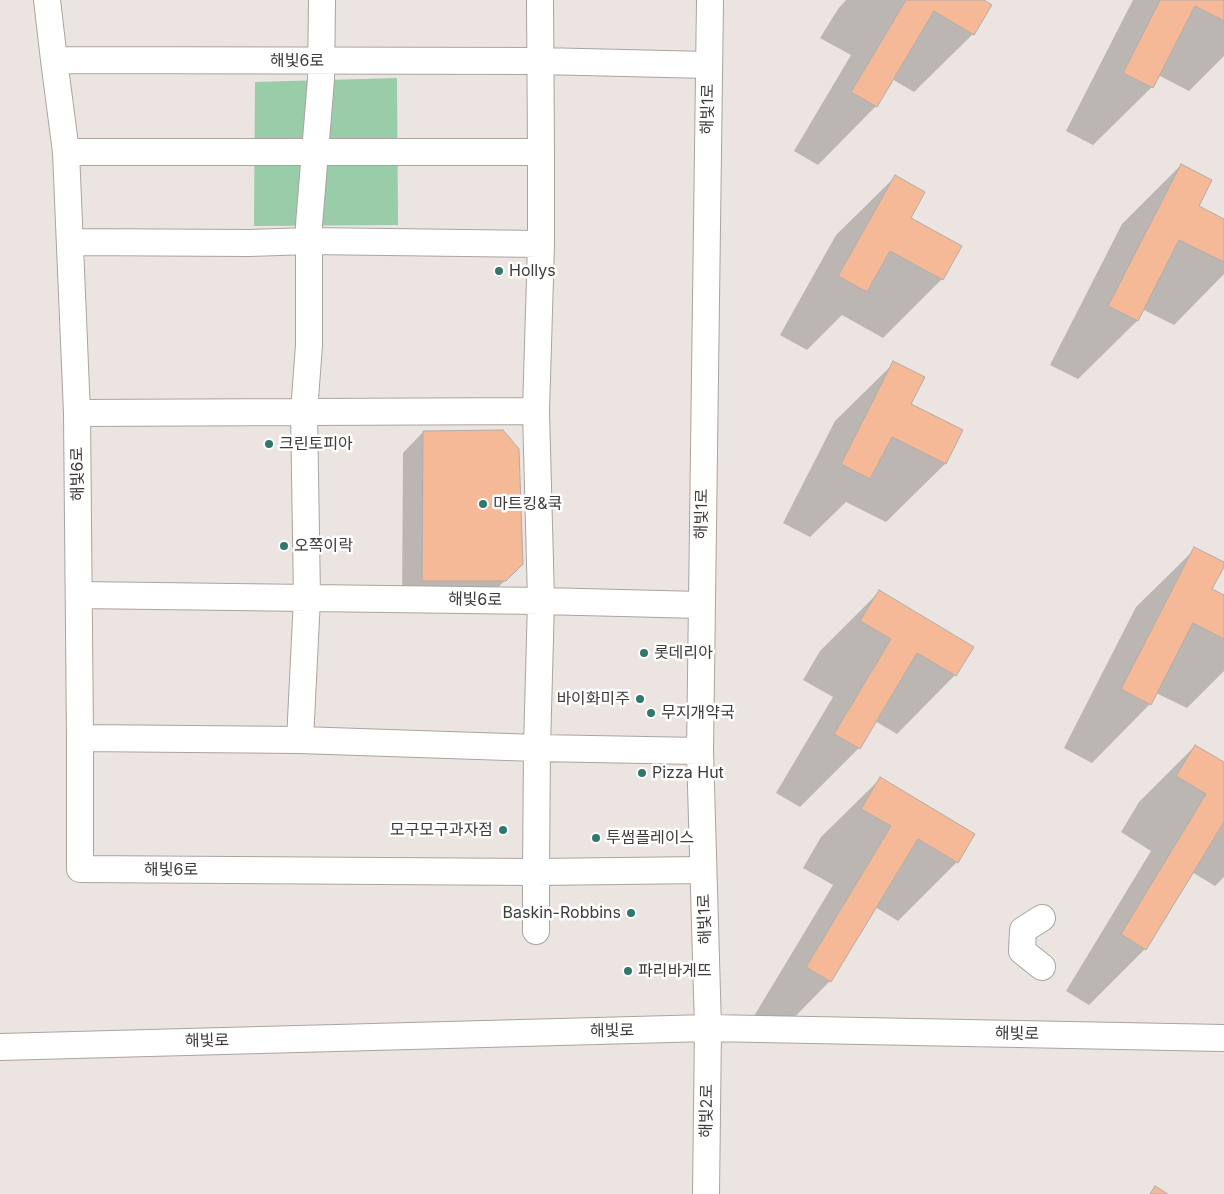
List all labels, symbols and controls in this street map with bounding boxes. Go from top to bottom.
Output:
street label: 해빛6로 [270,51,324,71]
street label: 해빛1로 [698,84,718,134]
place label: Hollys [509,261,556,281]
marker: Hollys [493,265,505,277]
place label: 크린토피아 [279,434,353,454]
marker: 크린토피아 [263,438,275,450]
street label: 해빛6로 [68,447,88,501]
street label: 해빛1로 [692,489,712,539]
place label: 마트킹&쿡 [493,494,562,514]
marker: 마트킹&쿡 [477,498,489,510]
place label: 오쪽이락 [294,536,353,556]
marker: 오쪽이락 [278,540,290,552]
street label: 해빛6로 [448,590,502,610]
place label: 롯데리아 [654,643,713,663]
marker: 롯데리아 [638,647,650,659]
place label: 바이화미주 [556,689,630,709]
marker: 바이화미주 [634,693,646,705]
place label: 무지개약국 [661,703,735,723]
marker: 무지개약국 [645,707,657,719]
place label: Pizza Hut [652,763,724,783]
marker: Pizza Hut [636,767,648,779]
place label: 모구모구과자점 [390,820,493,840]
marker: 모구모구과자점 [497,824,509,836]
place label: 투썸플레이스 [606,828,694,848]
marker: 투썸플레이스 [590,832,602,844]
street label: 해빛6로 [144,860,198,880]
street label: 해빛1로 [695,893,715,945]
place label: Baskin-Robbins [503,903,621,923]
marker: Baskin-Robbins [625,907,637,919]
place label: 파리바게뜨 [638,961,712,981]
marker: 파리바게뜨 [622,965,634,977]
street label: 해빛로 [590,1021,634,1041]
street label: 해빛로 [995,1024,1039,1044]
street label: 해빛로 [185,1031,229,1051]
street label: 해빛2로 [697,1084,717,1138]

